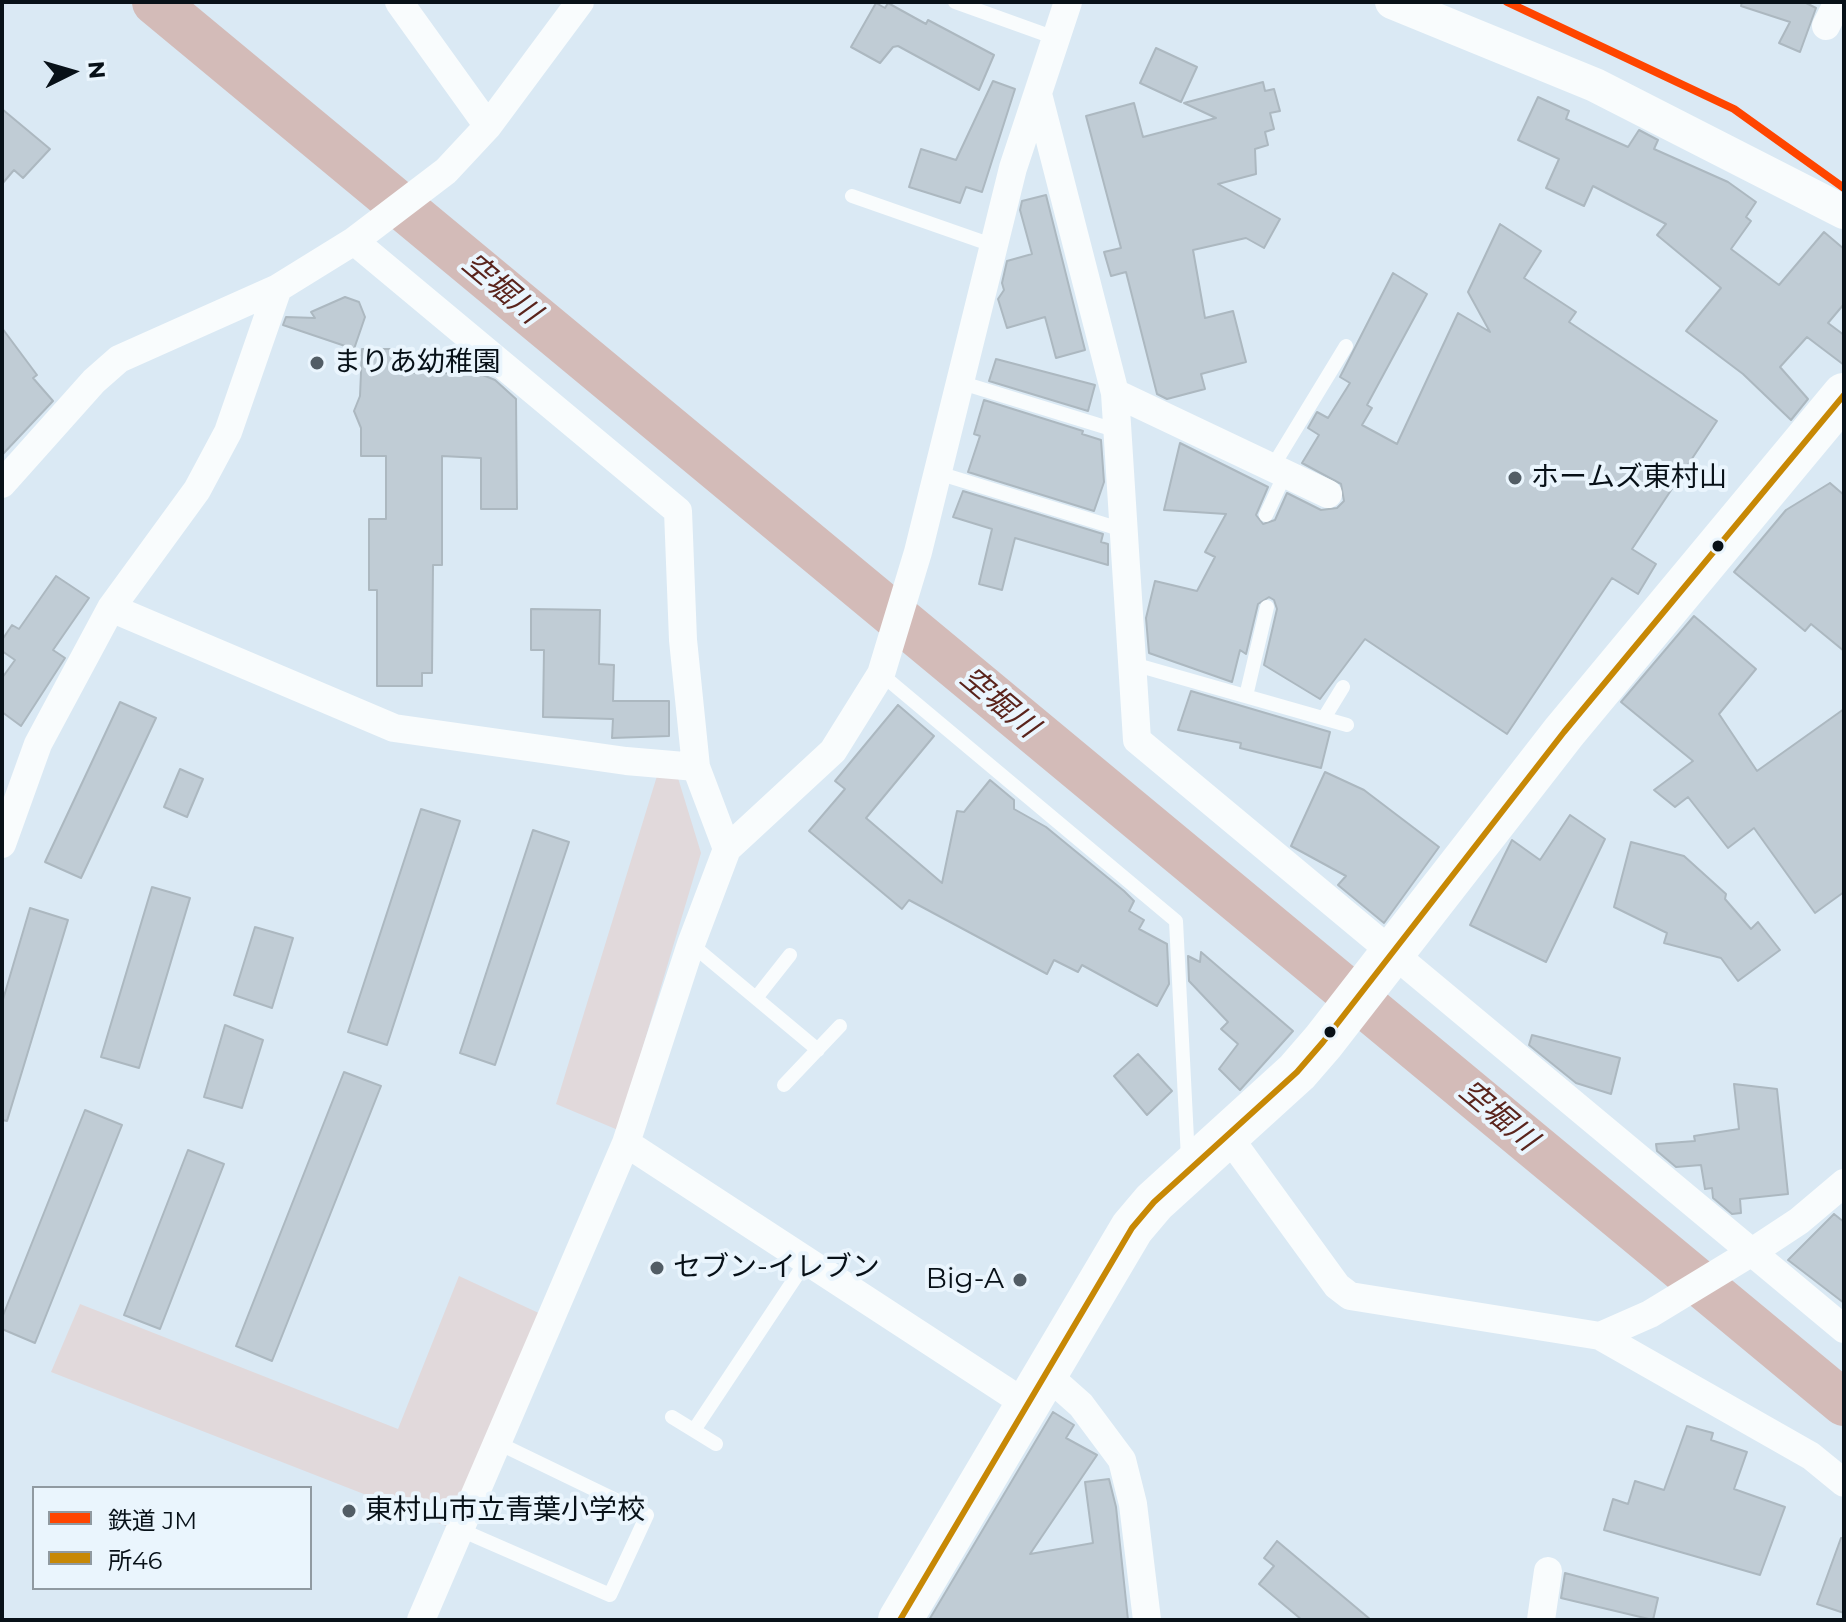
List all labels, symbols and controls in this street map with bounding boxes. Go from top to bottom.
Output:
north arrow [32,32,112,112]
text: N [82,60,111,80]
water label: 空堀川 [455,246,547,332]
place label: まりあ幼稚園 [333,346,501,380]
marker: まりあ幼稚園 [308,354,326,372]
place label: ホームズ東村山 [1531,461,1727,495]
marker: ホームズ東村山 [1506,469,1524,487]
unlabelled marker [1710,538,1726,554]
water label: 空堀川 [953,660,1045,746]
unlabelled marker [1322,1024,1338,1040]
water label: 空堀川 [1452,1073,1544,1159]
place label: セブン-イレブン [673,1251,880,1285]
marker: セブン-イレブン [648,1259,666,1277]
place label: Big-A [926,1263,1004,1297]
marker: Big-A [1011,1271,1029,1289]
legend [32,1486,312,1590]
place label: 東村山市立青葉小学校 [365,1494,645,1528]
marker: 東村山市立青葉小学校 [340,1502,358,1520]
text: 鉄道 JM [108,1506,197,1535]
text: 所46 [108,1546,162,1575]

